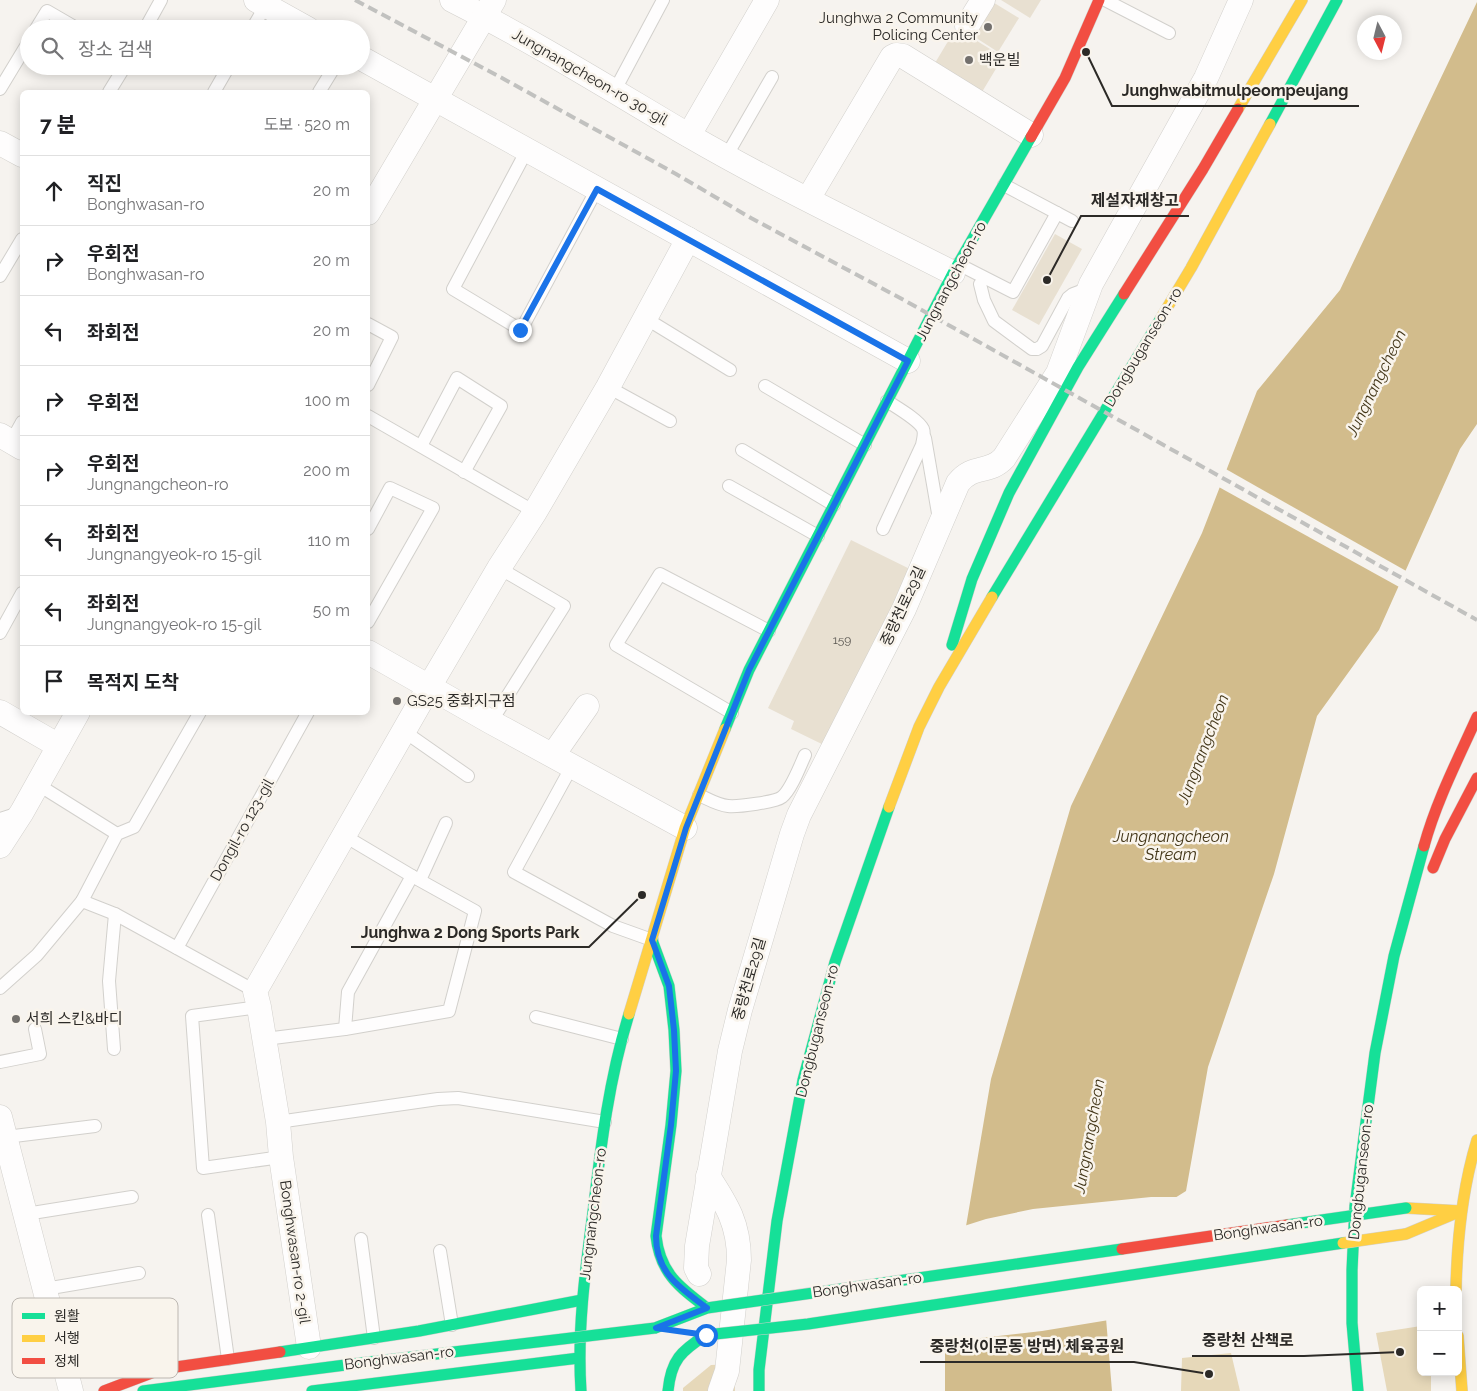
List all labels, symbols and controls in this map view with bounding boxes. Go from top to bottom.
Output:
place label: Junghwa 2 Community Policing Center [819,9,979,44]
north arrow [1357,15,1402,60]
search box [20,20,370,75]
marker: Junghwa 2 Community Policing Center [982,21,994,33]
street label: Jungnangcheon-ro 30-gil [509,25,672,129]
icon: search [38,34,66,62]
text: 장소 검색 [78,38,153,60]
place label: 백운빌 [979,51,1020,69]
marker: 백운빌 [963,54,975,66]
callout: Junghwabitmulpeompeujang [1112,75,1359,106]
text: Junghwabitmulpeompeujang [1122,81,1348,100]
text: 7 분 [40,112,76,137]
text: 도보 · 520 m [264,115,350,134]
text: 직진 [87,172,122,194]
icon: ahead [40,177,68,205]
text: 20 m [313,181,350,200]
callout: 제설자재창고 [1081,185,1189,216]
text: 제설자재창고 [1091,191,1179,210]
text: Bonghwasan-ro [87,195,204,214]
street label: Jungnangcheon-ro [912,218,990,344]
text: 우회전 [87,242,139,264]
icon: right [40,247,68,275]
text: 20 m [313,251,350,270]
text: Bonghwasan-ro [87,265,204,284]
street label: Dongbuganseon-ro [1100,284,1186,410]
icon: left [40,317,68,345]
route end [509,319,532,342]
text: 좌회전 [87,321,139,343]
text: 20 m [313,321,350,340]
water label: Jungnangcheon [1342,327,1410,440]
icon: right [40,387,68,415]
text: 우회전 [87,391,139,413]
text: 100 m [305,391,350,410]
text: 우회전 [87,452,139,474]
icon: right [40,457,68,485]
text: 200 m [303,461,350,480]
text: Jungnangcheon-ro [87,475,229,494]
text: 좌회전 [87,522,139,544]
icon: left [40,527,68,555]
text: 110 m [308,531,350,550]
text: Jungnangyeok-ro 15-gil [87,545,261,564]
street label: 중랑천로29길 [877,563,929,649]
text: 좌회전 [87,592,139,614]
icon: left [40,597,68,625]
text: 50 m [313,601,350,620]
text: Jungnangyeok-ro 15-gil [87,615,261,634]
house number: 159 [833,633,851,647]
icon: arrive [40,667,68,695]
text: 목적지 도착 [87,671,179,693]
water label: Jungnangcheon [1173,691,1233,807]
place label: GS25 중화지구점 [407,692,516,710]
marker: GS25 중화지구점 [391,695,403,707]
street label: Dongil-ro 123-gil [206,775,278,884]
water label: Jungnangcheon Stream [1112,827,1229,864]
callout: Junghwa 2 Dong Sports Park [351,916,589,947]
text: Junghwa 2 Dong Sports Park [361,923,579,942]
street label: 중랑천로29길 [729,935,769,1023]
street label: Dongbuganseon-ro [792,963,842,1099]
place label: 서희 스킨&바디 [26,1010,123,1028]
marker: 서희 스킨&바디 [10,1013,22,1025]
water label: Jungnangcheon [1069,1077,1108,1196]
street label: Dongbuganseon-ro [1345,1103,1377,1241]
street label: Jungnangcheon-ro [576,1147,610,1281]
street label: Bonghwasan-ro 2-gil [276,1179,314,1326]
street label: Bonghwasan-ro [1212,1211,1324,1245]
street label: Bonghwasan-ro [811,1268,923,1302]
map controls [1417,1286,1462,1376]
button: + [1417,1286,1462,1331]
legend [12,1298,178,1378]
text: 원활 [54,1308,80,1324]
route start [695,1324,718,1347]
callout: 중랑천 산책로 [1192,1325,1304,1356]
text: 서행 [54,1330,80,1346]
callout: 중랑천(이문동 방면) 체육공원 [920,1331,1134,1362]
text: 중랑천 산책로 [1202,1331,1294,1350]
button: − [1417,1331,1462,1376]
text: 중랑천(이문동 방면) 체육공원 [930,1337,1124,1356]
street label: Bonghwasan-ro [343,1342,455,1374]
text: 정체 [54,1353,80,1369]

